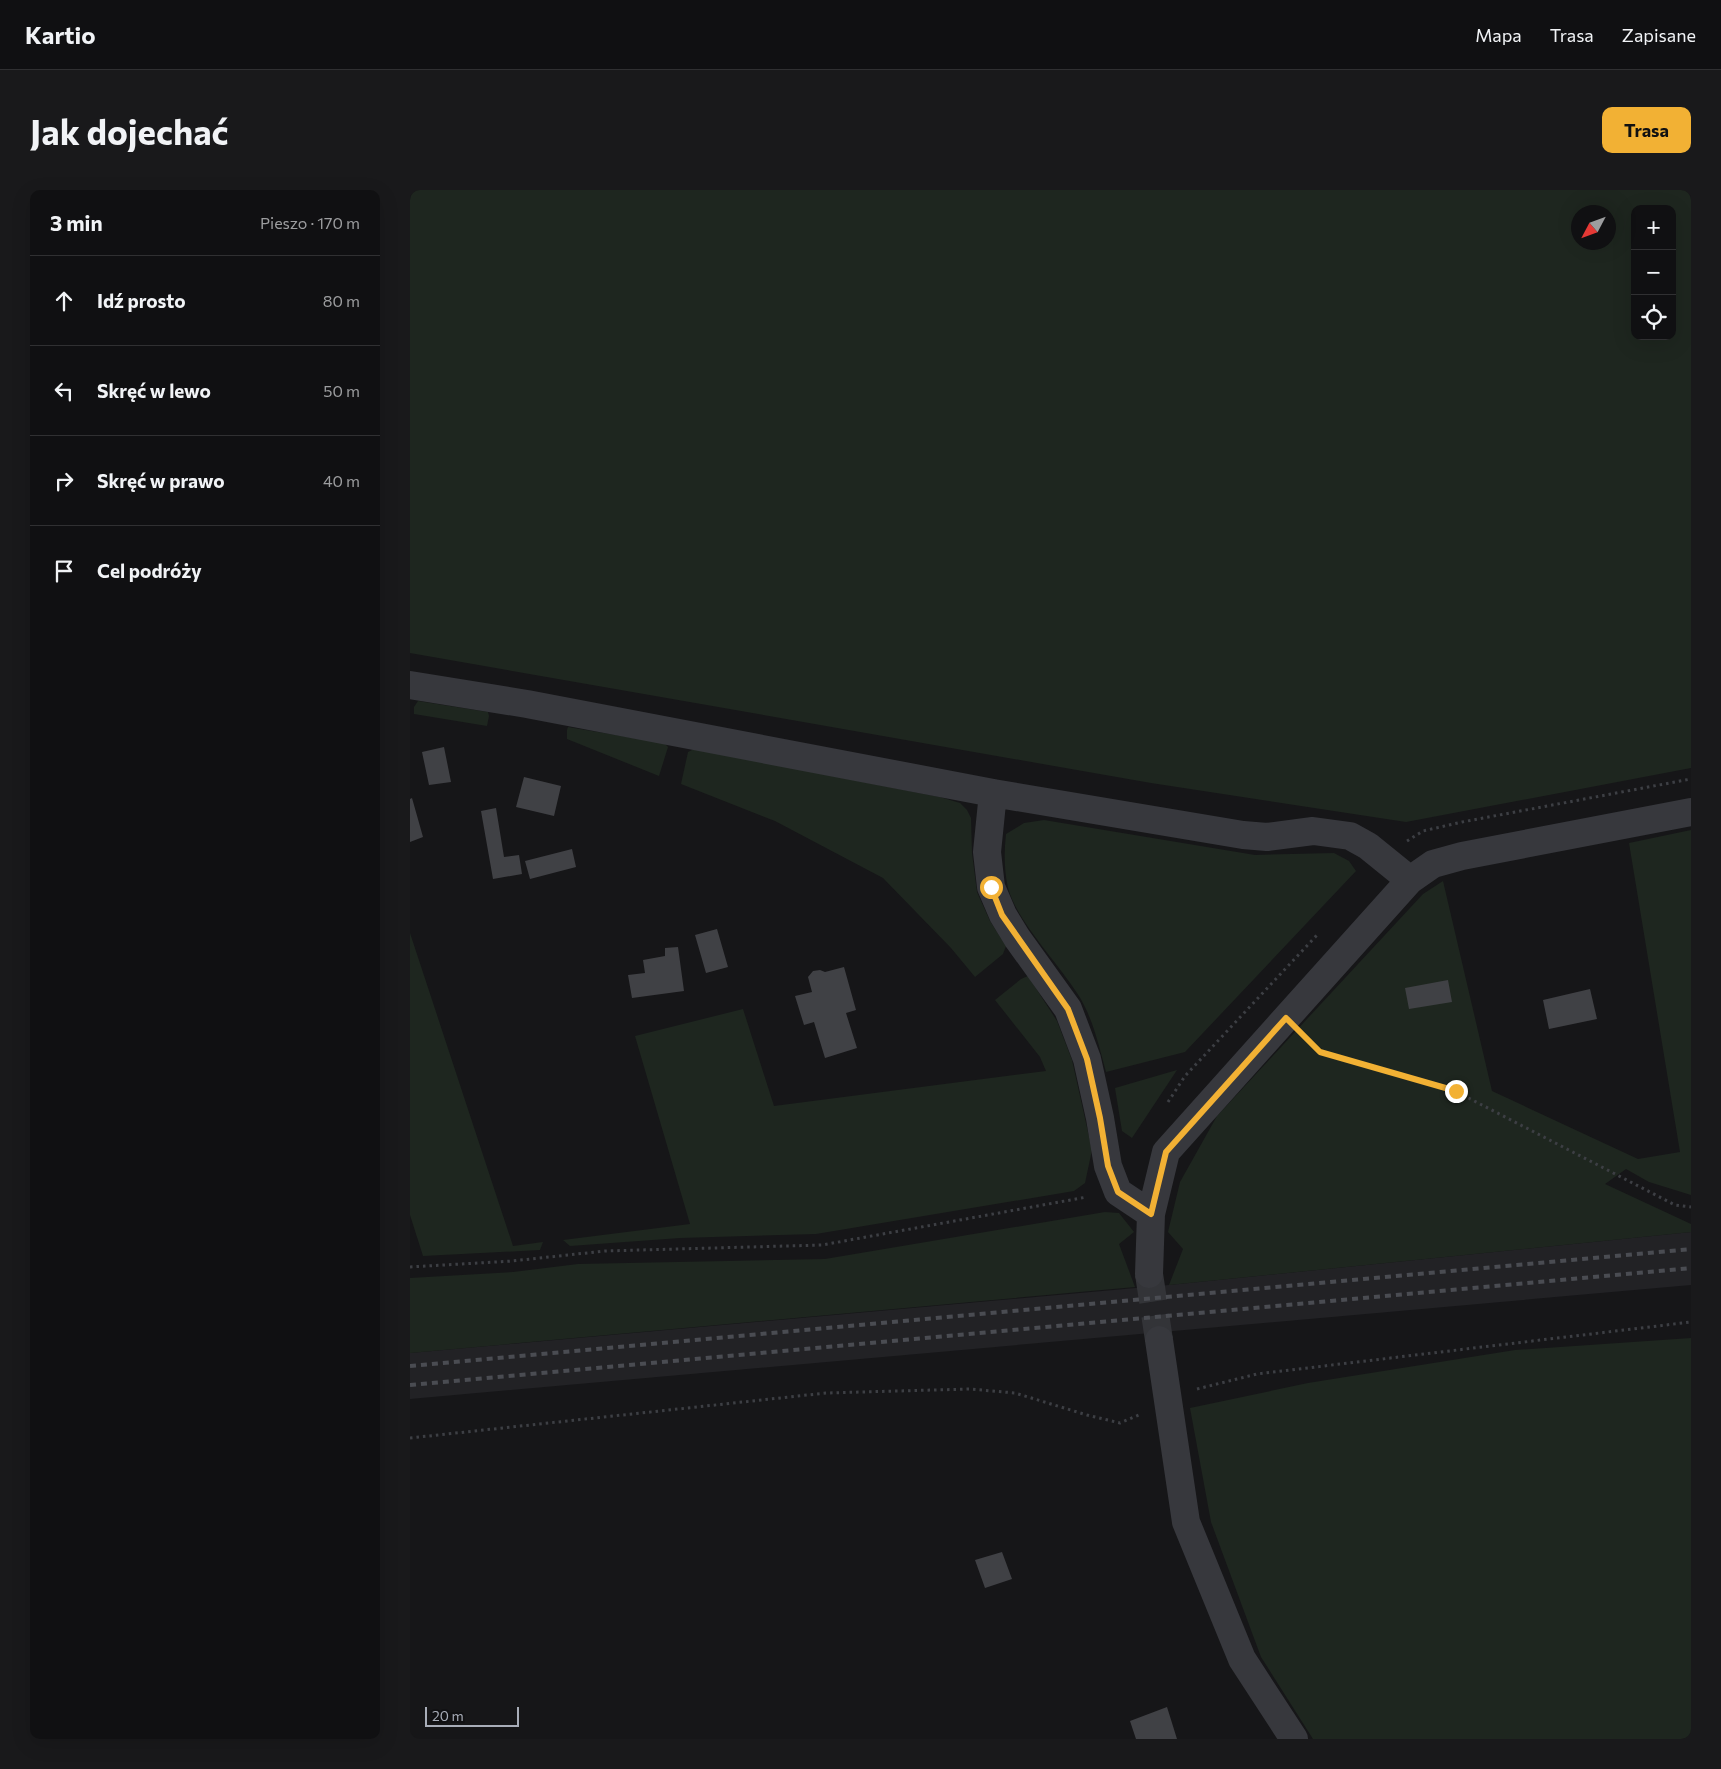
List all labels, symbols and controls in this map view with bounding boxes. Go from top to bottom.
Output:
text: Kartio [25,20,95,49]
text: Mapa [1475,24,1522,46]
text: Trasa [1550,24,1594,46]
text: Zapisane [1622,24,1696,46]
button: Trasa [1602,107,1691,153]
text: Jak dojechać [30,109,229,152]
north arrow [1571,205,1616,250]
map controls [1631,205,1676,340]
button: + [1631,205,1676,250]
text: 3 min [50,210,103,235]
text: Pieszo · 170 m [260,213,360,232]
button: − [1631,250,1676,295]
icon: ahead [50,287,78,315]
text: Idź prosto [97,289,186,312]
text: 80 m [323,291,360,310]
button: locate [1631,295,1676,340]
icon: left [50,377,78,405]
text: Skręć w lewo [97,379,211,402]
text: 50 m [323,381,360,400]
icon: right [50,467,78,495]
text: Skręć w prawo [97,469,225,492]
text: 40 m [323,471,360,490]
icon: arrive [50,557,78,585]
text: Cel podróży [97,559,202,582]
route start [980,876,1003,899]
route end [1445,1080,1468,1103]
scale bar [425,1704,519,1727]
text: 20 m [432,1707,464,1724]

